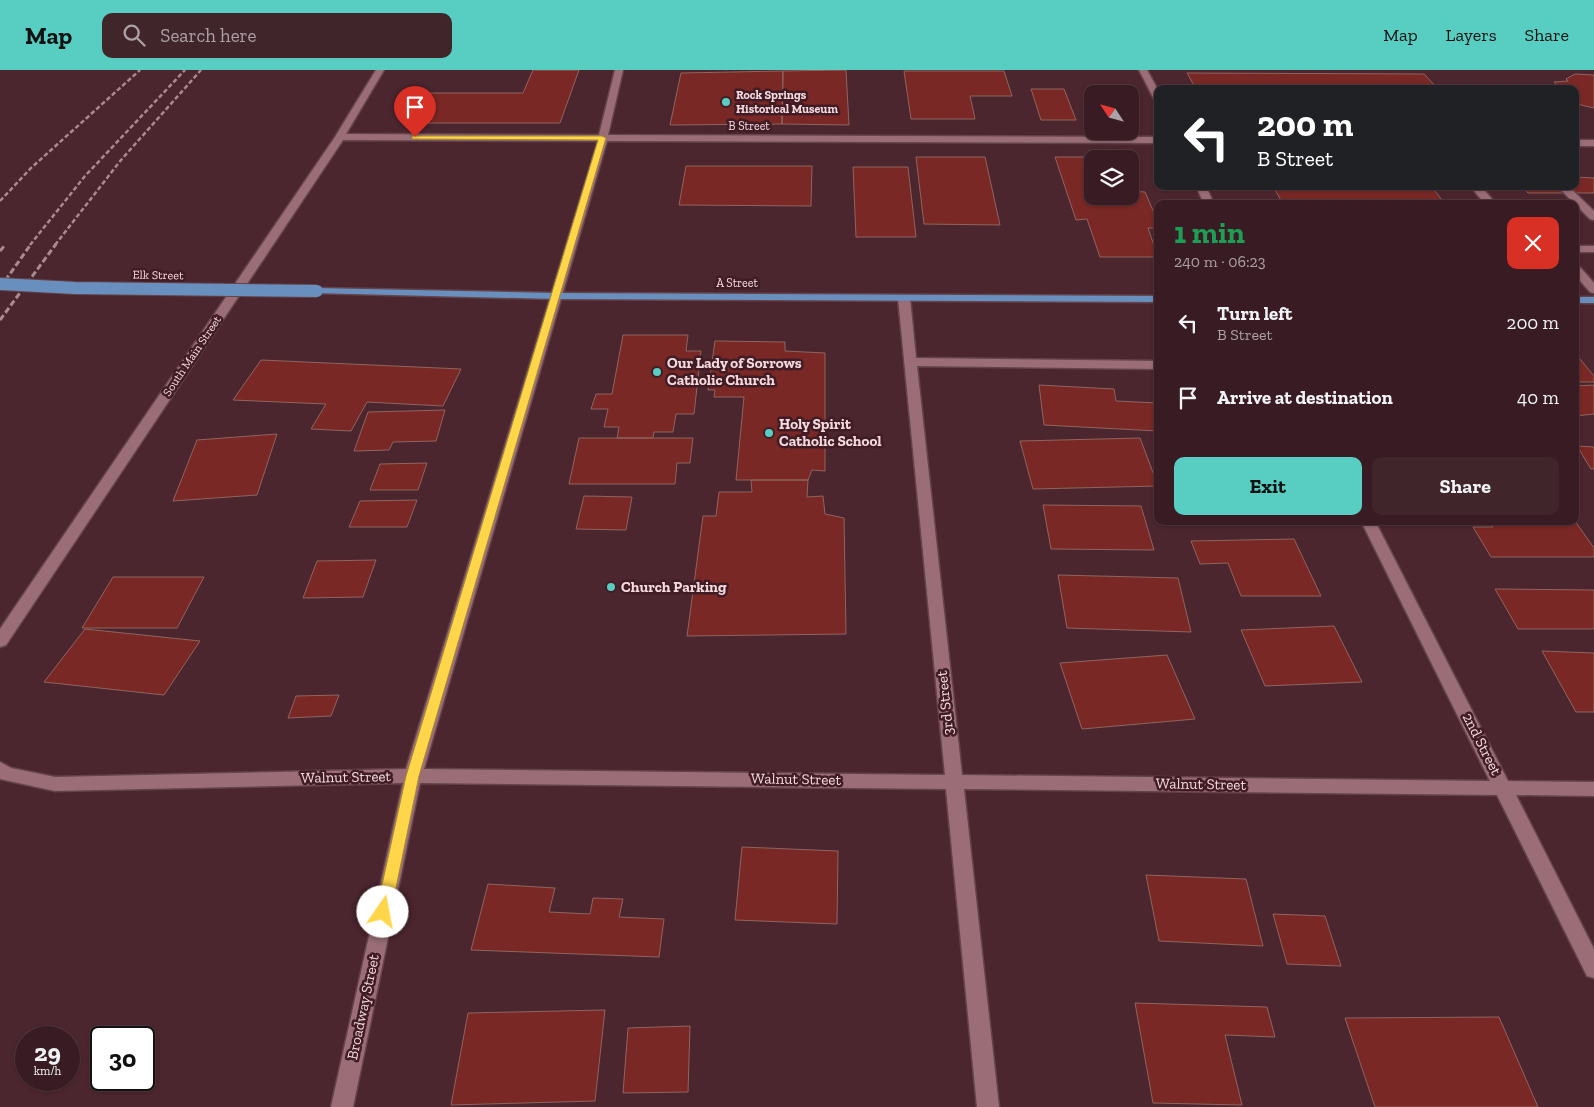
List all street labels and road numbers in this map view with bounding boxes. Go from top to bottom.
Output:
street label: B Street [728,119,770,133]
street label: Elk Street [132,268,184,282]
street label: A Street [716,276,758,290]
street label: South Main Street [160,313,224,399]
street label: 3rd Street [933,669,957,736]
street label: 2nd Street [1459,710,1506,779]
street label: Walnut Street [301,767,392,787]
street label: Walnut Street [751,769,842,789]
street label: Walnut Street [1156,774,1247,794]
street label: Broadway Street [343,952,383,1061]

